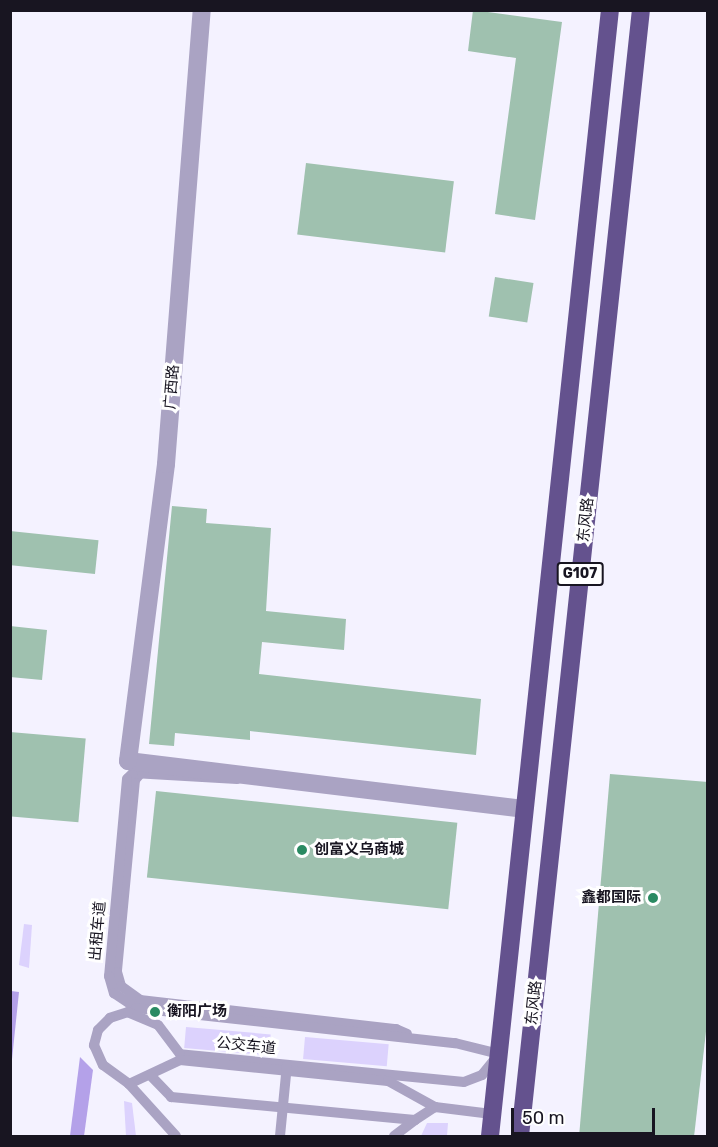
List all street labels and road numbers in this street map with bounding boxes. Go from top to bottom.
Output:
street label: 广西路 [161,364,183,410]
street label: 东风路 [575,497,597,543]
road number: G107 [556,563,604,585]
street label: 出租车道 [86,900,110,962]
street label: 东风路 [523,980,545,1026]
street label: 公交车道 [215,1034,277,1058]

